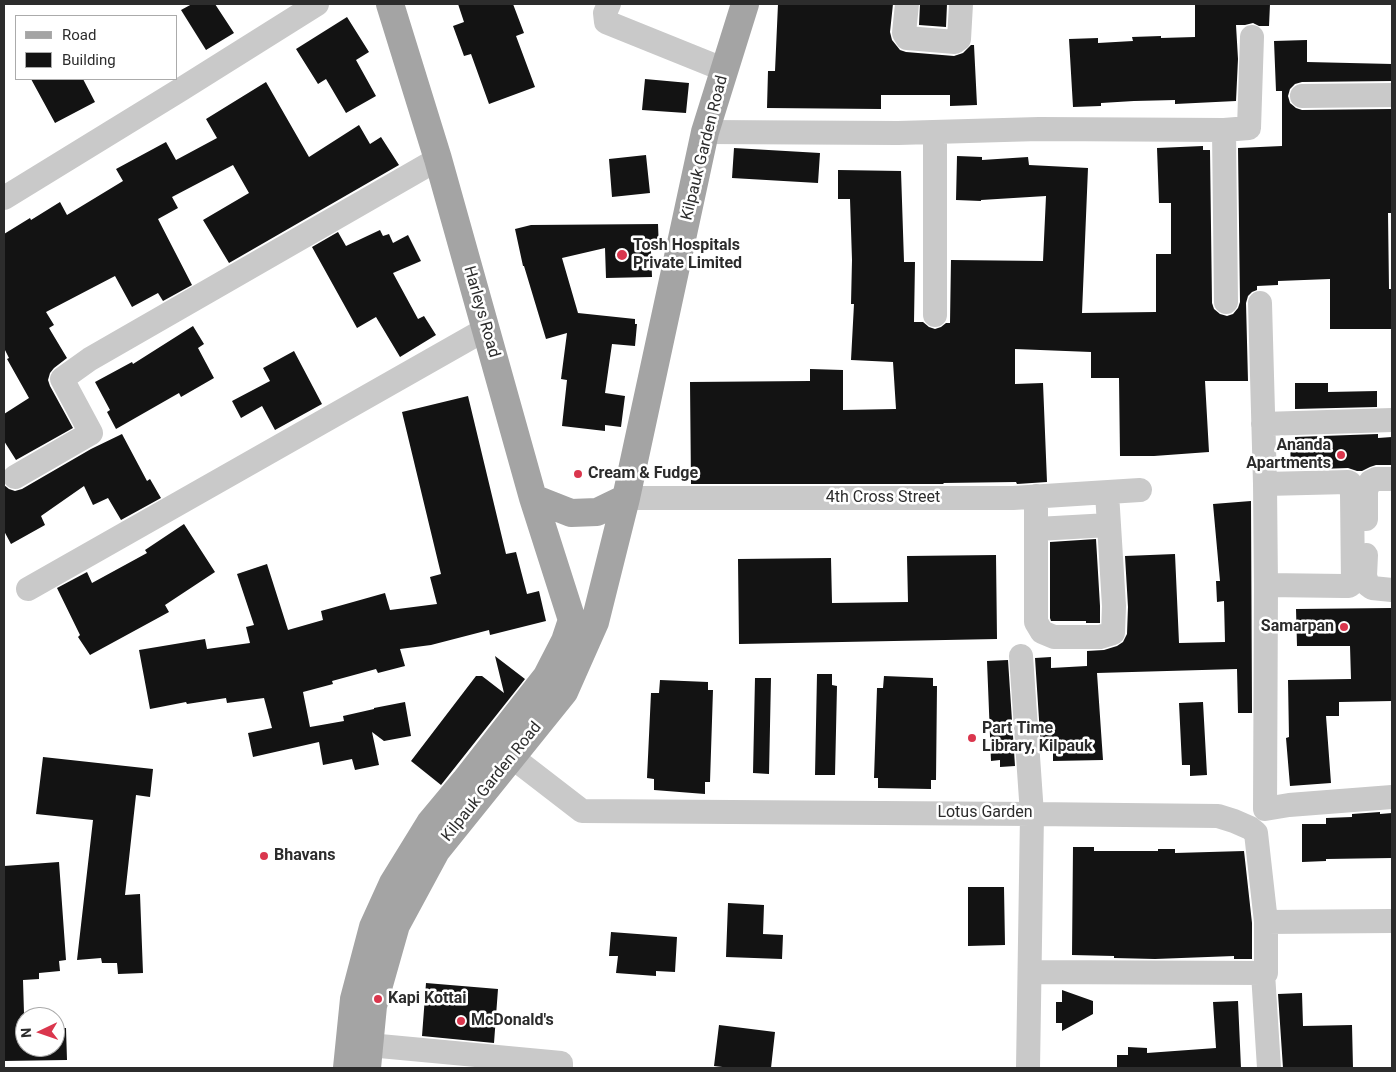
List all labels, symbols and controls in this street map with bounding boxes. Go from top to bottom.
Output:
legend [15,15,178,80]
text: Road [62,26,96,44]
text: Building [62,51,116,69]
street label: Kilpauk Garden Road [678,74,732,222]
place label: Tosh Hospitals Private Limited [633,236,742,274]
marker: Tosh Hospitals Private Limited [615,248,629,262]
street label: Harleys Road [459,264,503,360]
place label: Ananda Apartments [1246,436,1331,474]
marker: Ananda Apartments [1335,449,1347,461]
place label: Cream & Fudge [588,464,698,484]
marker: Cream & Fudge [572,468,584,480]
street label: 4th Cross Street [826,488,940,508]
place label: Samarpan [1261,617,1334,637]
marker: Samarpan [1338,621,1350,633]
street label: Kilpauk Garden Road [438,718,546,846]
place label: Part Time Library, Kilpauk [982,719,1093,757]
marker: Part Time Library, Kilpauk [966,732,978,744]
street label: Lotus Garden [937,803,1033,823]
place label: Bhavans [274,846,335,866]
marker: Bhavans [258,850,270,862]
place label: Kapi Kottai [388,989,467,1009]
marker: Kapi Kottai [372,993,384,1005]
north arrow [15,1007,65,1057]
place label: McDonald's [471,1011,554,1031]
marker: McDonald's [455,1015,467,1027]
text: N [18,1027,34,1038]

